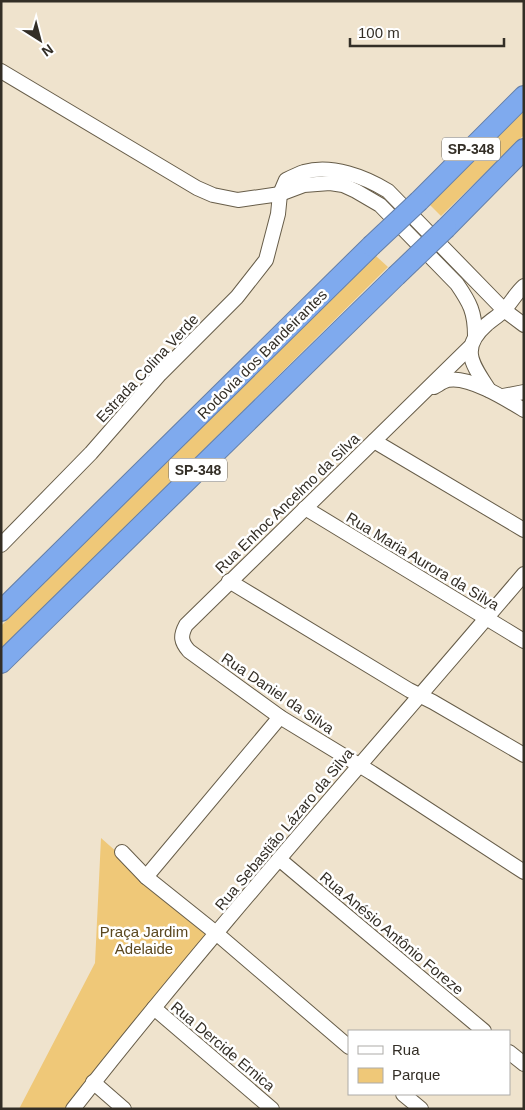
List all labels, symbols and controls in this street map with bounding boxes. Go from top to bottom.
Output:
north arrow [15,15,65,65]
scale bar [350,15,504,47]
text: 100 m [358,24,400,41]
text: N [39,41,56,60]
road number: SP-348 [442,138,500,160]
street label: Rodovia dos Bandeirantes [194,286,330,422]
street label: Estrada Colina Verde [92,310,202,426]
street label: Rua Enhoc Ancelmo da Silva [212,429,363,576]
road number: SP-348 [169,458,227,482]
street label: Rua Maria Aurora da Silva [344,509,503,614]
street label: Rua Daniel da Silva [219,649,338,737]
street label: Rua Sebastião Lázaro da Silva [211,744,357,913]
street label: Rua Anésio Antônio Foreze [317,868,467,998]
park label: Praça Jardim Adelaide [100,923,188,957]
street label: Rua Dercide Ernica [168,998,279,1095]
legend [348,1030,510,1095]
text: Rua [392,1041,420,1058]
text: Parque [392,1066,440,1083]

